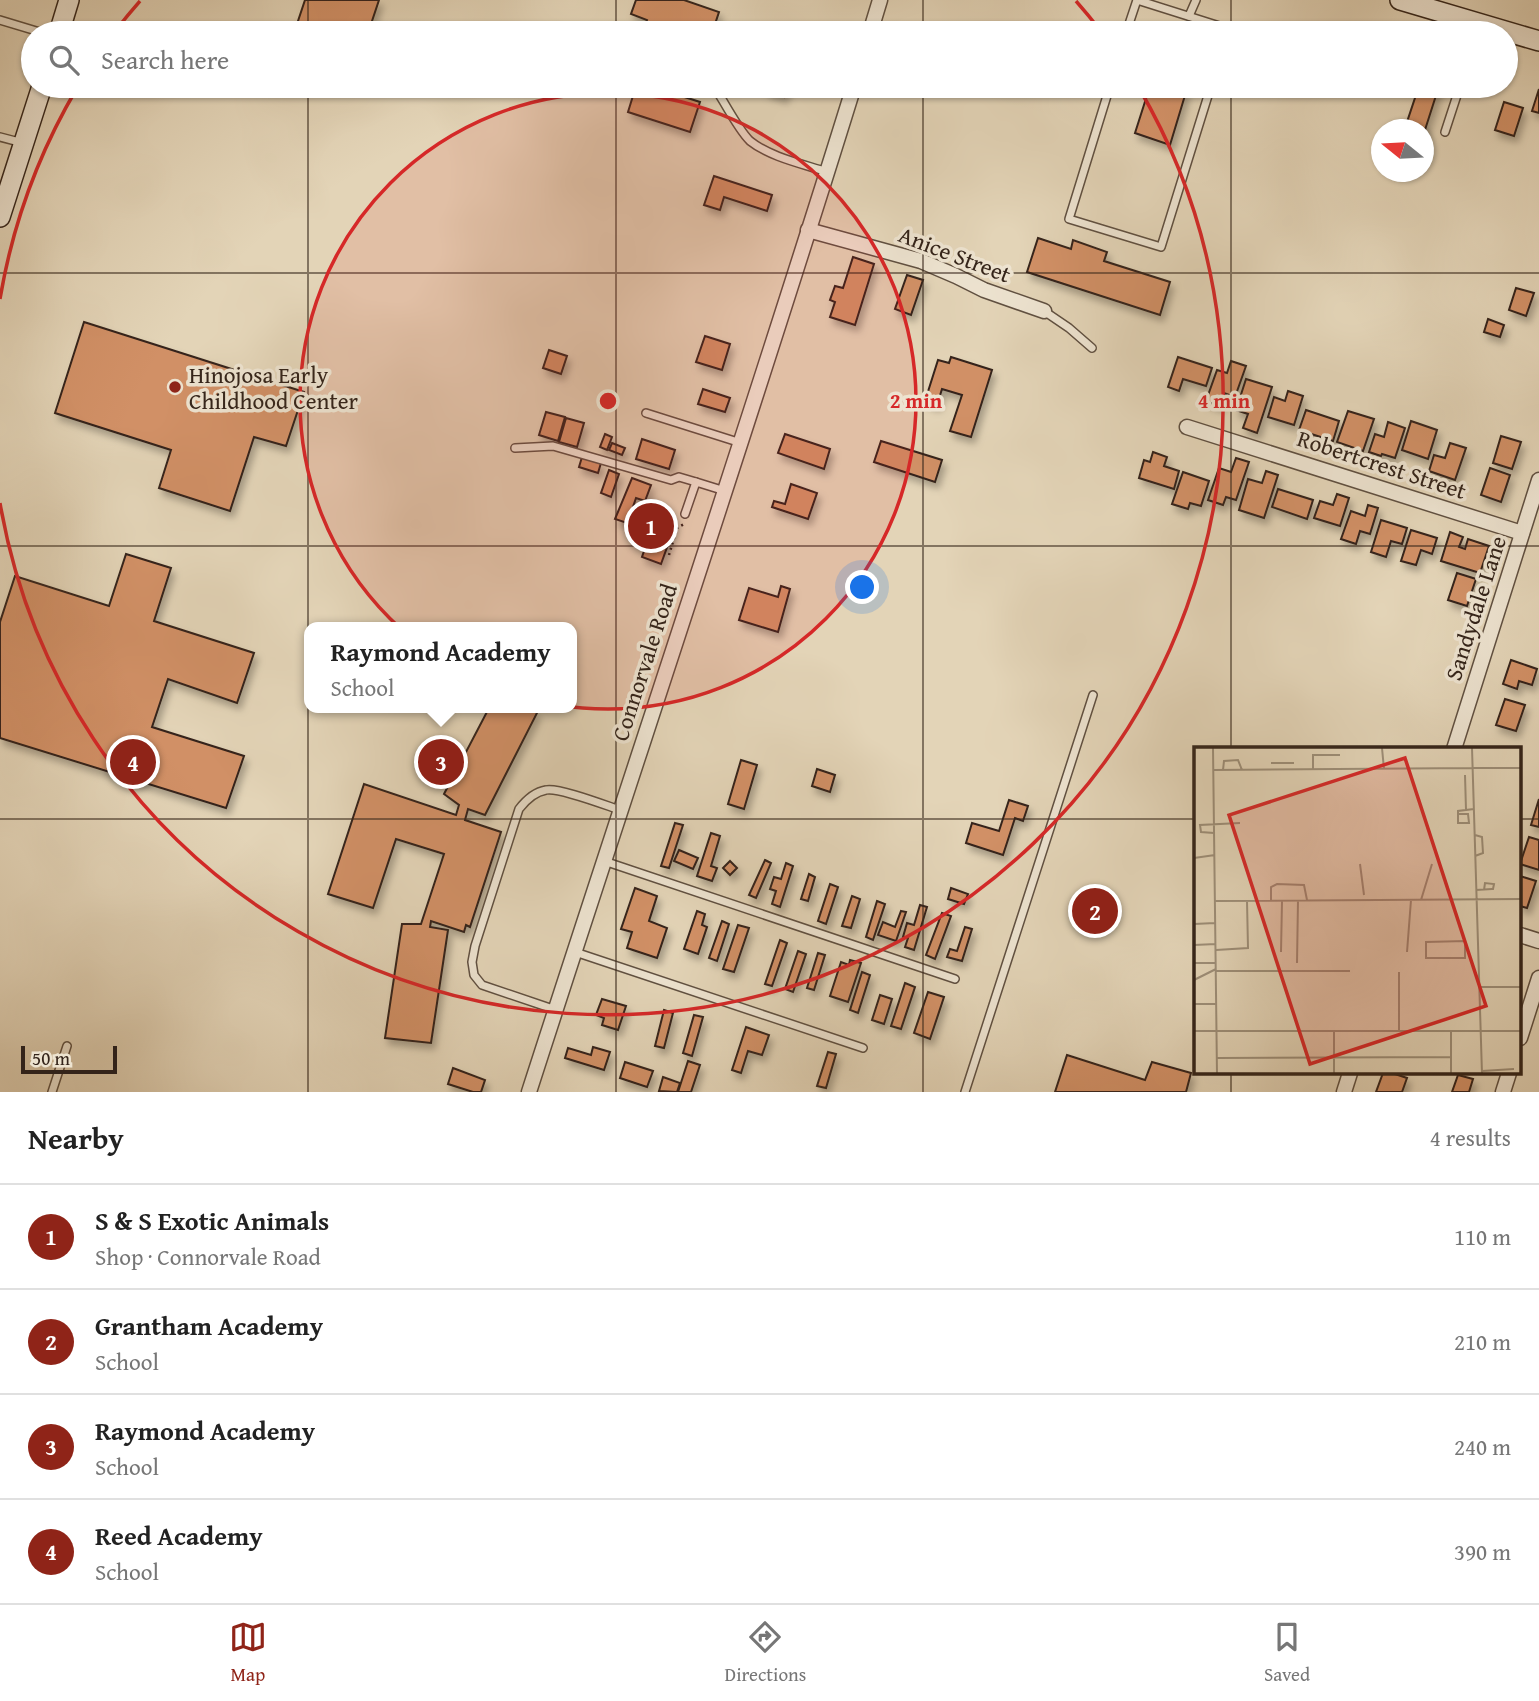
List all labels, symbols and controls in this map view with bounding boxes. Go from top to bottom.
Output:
search box [21,21,1518,98]
text: Search here [101,40,229,79]
icon: search [45,41,83,79]
north arrow [1371,119,1434,182]
street label: Anice Street [894,218,1016,290]
place label: Hinojosa Early Childhood Center [189,358,358,417]
marker: Hinojosa Early Childhood Center [167,379,183,395]
text: 2 min [890,385,943,416]
text: 4 min [1198,385,1251,416]
centre of rings [596,389,620,413]
street label: Robertcrest Street [1293,421,1471,507]
pin: 1 [628,500,674,552]
street label: Sandydale Lane [1436,532,1514,684]
your location [845,570,879,604]
street label: Connorvale Road [603,578,685,745]
popup [304,622,577,713]
text: Raymond Academy [330,632,551,671]
text: School [330,671,394,704]
pin: 4 [110,736,156,788]
pin: 3 [418,736,464,788]
inset map [1194,747,1522,1074]
pin: 2 [1072,885,1118,937]
scale bar [21,1043,117,1075]
text: 50 m [32,1044,70,1072]
text: Nearby [28,1116,124,1160]
text: 4 results [1430,1121,1511,1154]
text: S & S Exotic Animals [95,1201,329,1240]
text: 1 [45,1220,57,1253]
text: 110 m [1454,1220,1511,1253]
text: Shop · Connorvale Road [95,1240,321,1273]
text: Grantham Academy [95,1306,323,1345]
text: 2 [45,1325,57,1358]
text: 210 m [1454,1325,1511,1358]
text: School [95,1345,159,1378]
text: Raymond Academy [95,1411,315,1450]
text: 3 [45,1430,57,1463]
text: 240 m [1454,1430,1511,1463]
text: School [95,1450,159,1483]
text: Reed Academy [95,1516,263,1555]
text: 4 [45,1535,57,1568]
text: 390 m [1454,1535,1511,1568]
text: School [95,1555,159,1588]
tab: Map [229,1618,267,1688]
tab: Directions [725,1618,806,1688]
tab: Saved [1264,1618,1310,1688]

